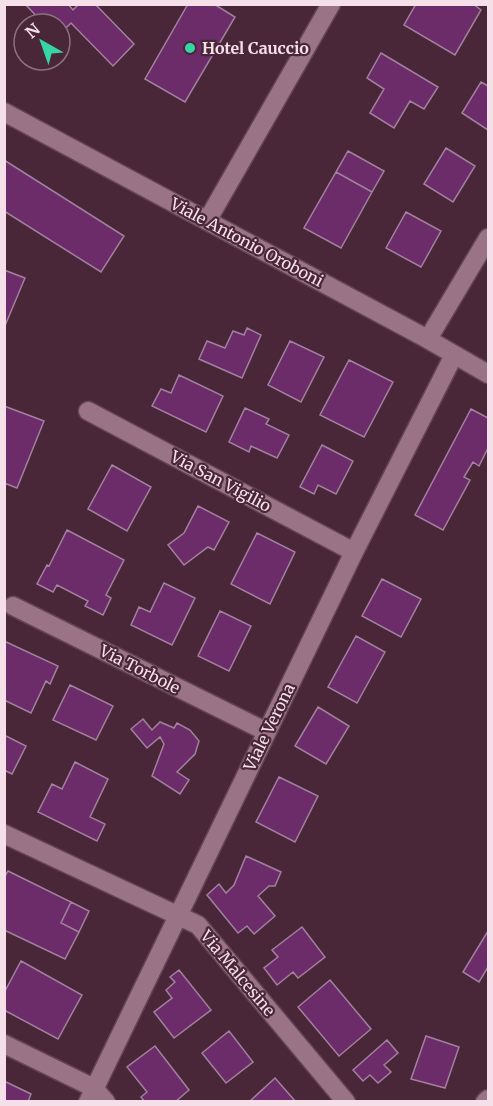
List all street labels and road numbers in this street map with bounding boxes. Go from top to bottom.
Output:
street label: Viale Antonio Oroboni [166,193,327,291]
street label: Via San Vigilio [167,446,275,516]
street label: Via Torbole [96,640,183,698]
street label: Viale Verona [239,680,299,775]
street label: Via Malcesine [196,925,280,1020]

